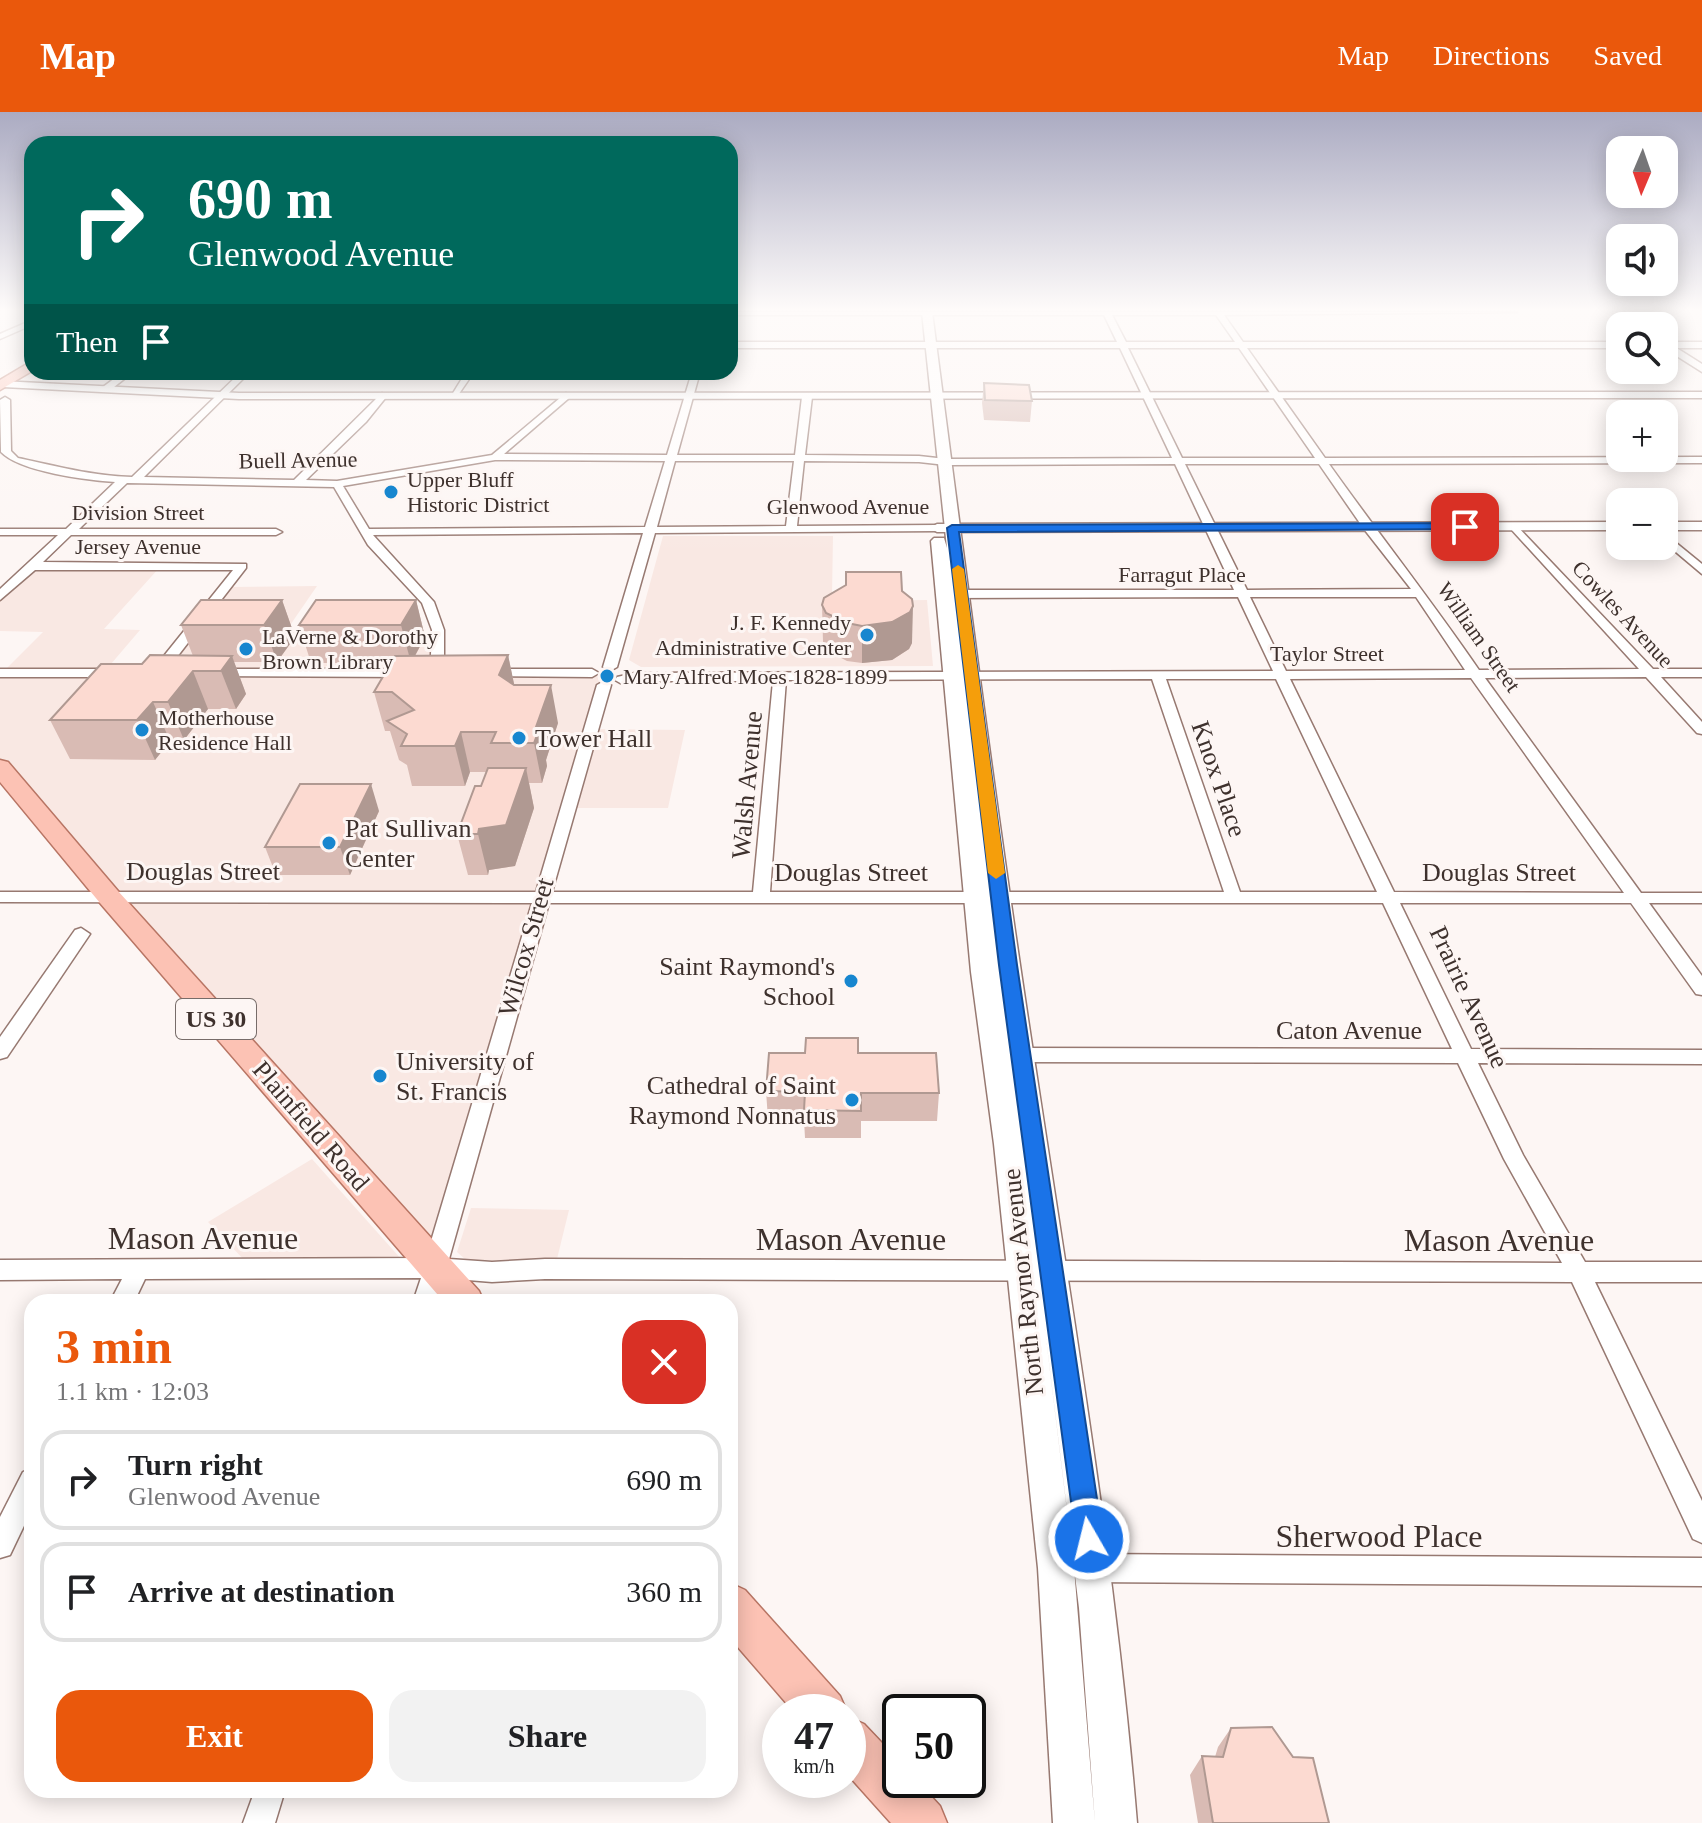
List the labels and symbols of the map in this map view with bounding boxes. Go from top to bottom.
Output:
north arrow [1606,136,1678,208]
street label: Buell Avenue [238,446,358,474]
place label: Upper Bluff Historic District [407,467,549,517]
marker: Upper Bluff Historic District [382,483,400,501]
pin [1431,493,1499,561]
street label: Glenwood Avenue [767,494,929,519]
street label: Division Street [72,500,204,525]
street label: Jersey Avenue [75,534,201,559]
street label: Cowles Avenue [1567,555,1679,673]
street label: Farragut Place [1118,562,1246,587]
street label: William Street [1432,577,1526,697]
place label: J. F. Kennedy Administrative Center [655,610,852,660]
place label: LaVerne & Dorothy Brown Library [262,624,438,674]
marker: J. F. Kennedy Administrative Center [858,626,876,644]
marker: LaVerne & Dorothy Brown Library [237,640,255,658]
street label: Taylor Street [1270,641,1384,666]
place label: Mary Alfred Moes 1828-1899 [623,664,888,689]
marker: Mary Alfred Moes 1828-1899 [598,667,616,685]
place label: Motherhouse Residence Hall [158,705,292,755]
street label: Walsh Avenue [726,710,768,860]
street label: Knox Place [1186,717,1252,841]
marker: Motherhouse Residence Hall [133,721,151,739]
place label: Tower Hall [535,724,652,753]
marker: Tower Hall [510,729,528,747]
place label: Pat Sullivan Center [345,814,471,873]
marker: Pat Sullivan Center [320,834,338,852]
street label: Douglas Street [126,857,281,886]
street label: Douglas Street [774,858,929,887]
street label: Douglas Street [1422,858,1577,887]
street label: Wilcox Street [492,874,560,1020]
street label: Prairie Avenue [1423,921,1515,1073]
place label: Saint Raymond's School [659,952,835,1011]
marker: Saint Raymond's School [842,972,860,990]
road number: US 30 [176,999,256,1039]
street label: Caton Avenue [1276,1016,1422,1045]
place label: University of St. Francis [396,1047,534,1106]
street label: Plainfield Road [247,1055,375,1197]
marker: University of St. Francis [371,1067,389,1085]
place label: Cathedral of Saint Raymond Nonnatus [629,1071,837,1130]
marker: Cathedral of Saint Raymond Nonnatus [843,1091,861,1109]
street label: North Raynor Avenue [997,1167,1049,1397]
street label: Mason Avenue [108,1220,298,1256]
street label: Mason Avenue [756,1221,946,1257]
street label: Mason Avenue [1404,1222,1594,1258]
position arrow [1047,1497,1131,1581]
street label: Sherwood Place [1275,1518,1483,1554]
speed limit sign: 50 [882,1694,986,1798]

